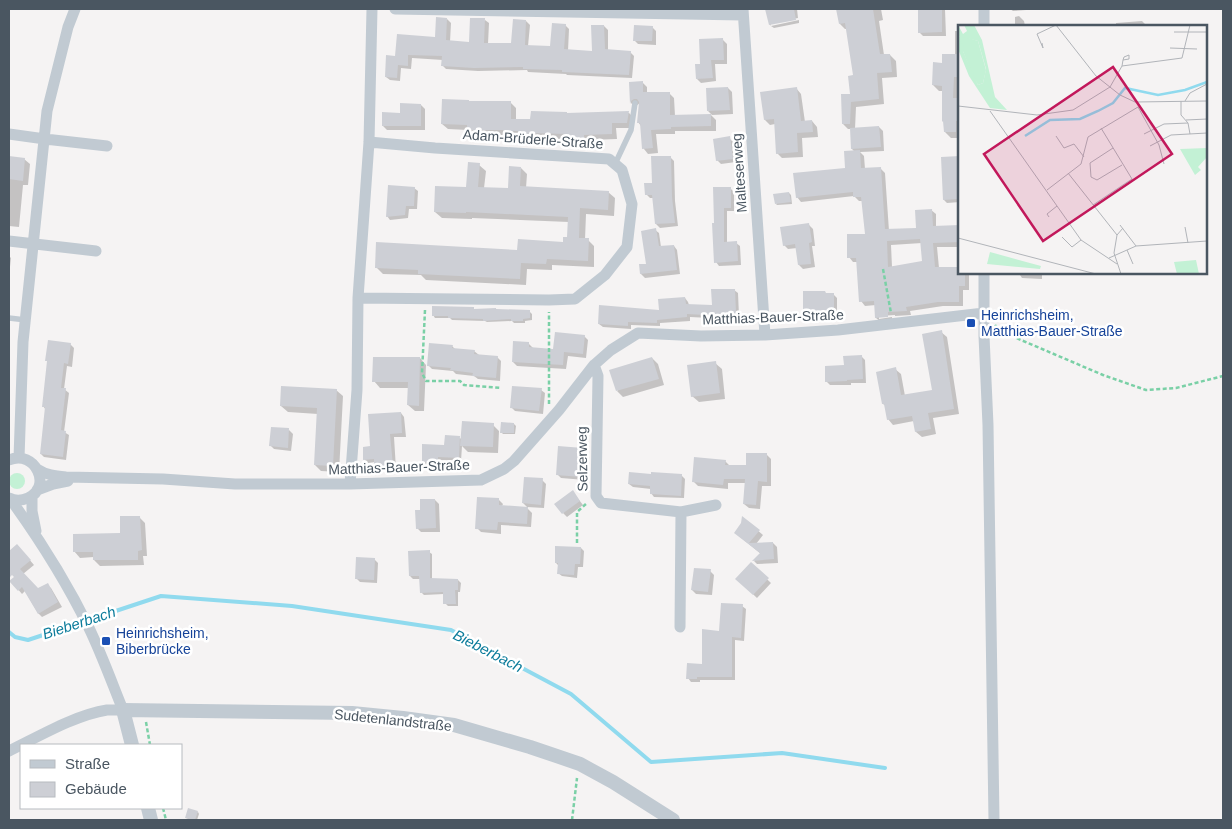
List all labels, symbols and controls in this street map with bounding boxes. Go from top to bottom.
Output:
inset map [958,25,1207,274]
street label: Adam-Brüderle-Straße [462,126,604,152]
street label: Malteserweg [728,133,750,213]
street label: Matthias-Bauer-Straße [702,307,844,327]
place label: Heinrichsheim, Matthias-Bauer-Straße [981,307,1123,339]
marker: Heinrichsheim, Matthias-Bauer-Straße [965,317,977,329]
street label: Selzerweg [573,426,591,492]
street label: Matthias-Bauer-Straße [328,457,470,477]
water label: Bieberbach [40,603,118,642]
place label: Heinrichsheim, Biberbrücke [116,625,209,657]
water label: Bieberbach [451,626,526,675]
marker: Heinrichsheim, Biberbrücke [100,635,112,647]
street label: Sudetenlandstraße [333,706,453,734]
legend [20,744,182,809]
text: Straße [65,755,110,772]
text: Gebäude [65,780,127,797]

